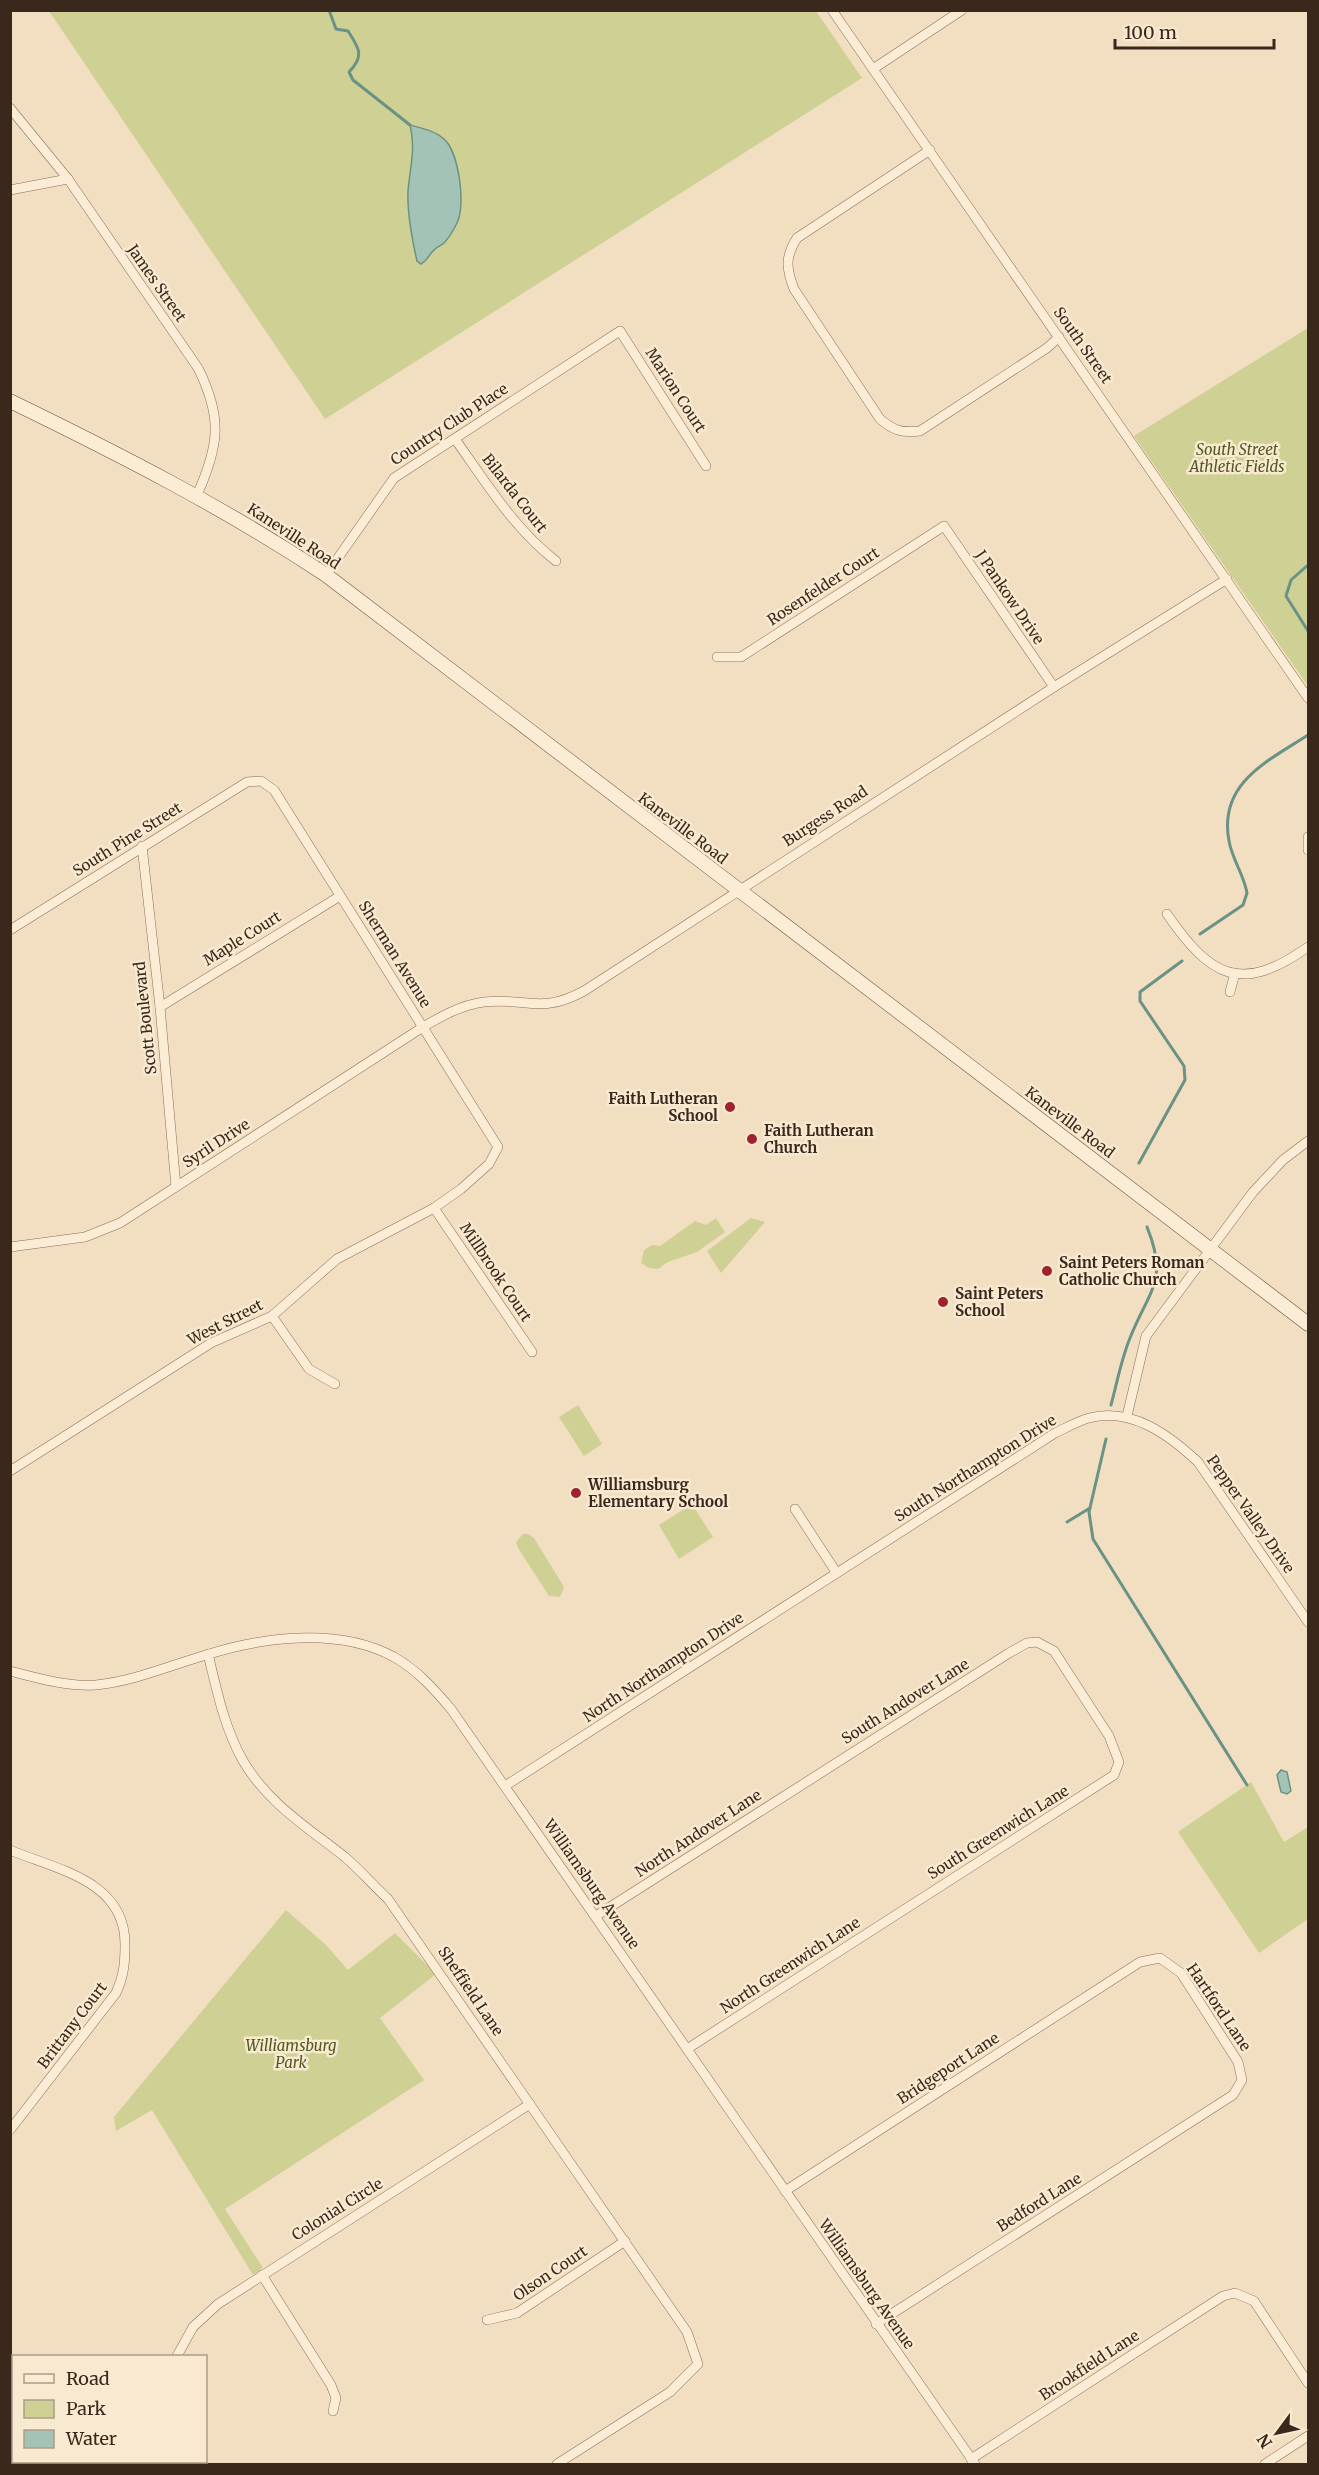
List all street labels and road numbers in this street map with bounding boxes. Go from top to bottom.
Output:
street label: James Street [123,240,191,325]
street label: South Street [1050,303,1116,387]
street label: Marion Court [642,344,710,436]
street label: Country Club Place [387,379,511,469]
street label: Bilarda Court [478,450,552,536]
street label: Kaneville Road [244,499,344,573]
street label: Rosenfelder Court [763,543,883,629]
street label: J Pankow Drive [971,545,1049,648]
street label: Burgess Road [779,782,871,850]
street label: Kaneville Road [634,788,732,868]
street label: South Pine Street [69,798,185,880]
street label: Sherman Avenue [355,897,436,1011]
street label: Maple Court [200,907,285,969]
street label: Scott Boulevard [130,961,160,1075]
street label: Kaneville Road [1021,1082,1119,1162]
street label: Syril Drive [179,1114,253,1172]
street label: Millbrook Court [456,1219,536,1325]
street label: West Street [183,1295,266,1350]
street label: South Northampton Drive [890,1410,1060,1526]
street label: Pepper Valley Drive [1203,1451,1299,1577]
street label: North Northampton Drive [579,1608,747,1726]
street label: South Andover Lane [838,1654,972,1748]
street label: South Greenwich Lane [924,1781,1072,1883]
street label: North Andover Lane [631,1785,765,1881]
street label: Williamsburg Avenue [539,1815,644,1953]
street label: North Greenwich Lane [717,1913,864,2017]
street label: Sheffield Lane [434,1943,508,2039]
street label: Hartford Lane [1183,1960,1255,2054]
street label: Brittany Court [33,1978,111,2072]
street label: Bridgeport Lane [894,2028,1003,2108]
street label: Bedford Lane [993,2168,1085,2236]
street label: Colonial Circle [288,2173,386,2244]
street label: Williamsburg Avenue [814,2215,919,2353]
street label: Olson Court [509,2241,591,2305]
street label: Brookfield Lane [1036,2326,1143,2404]

